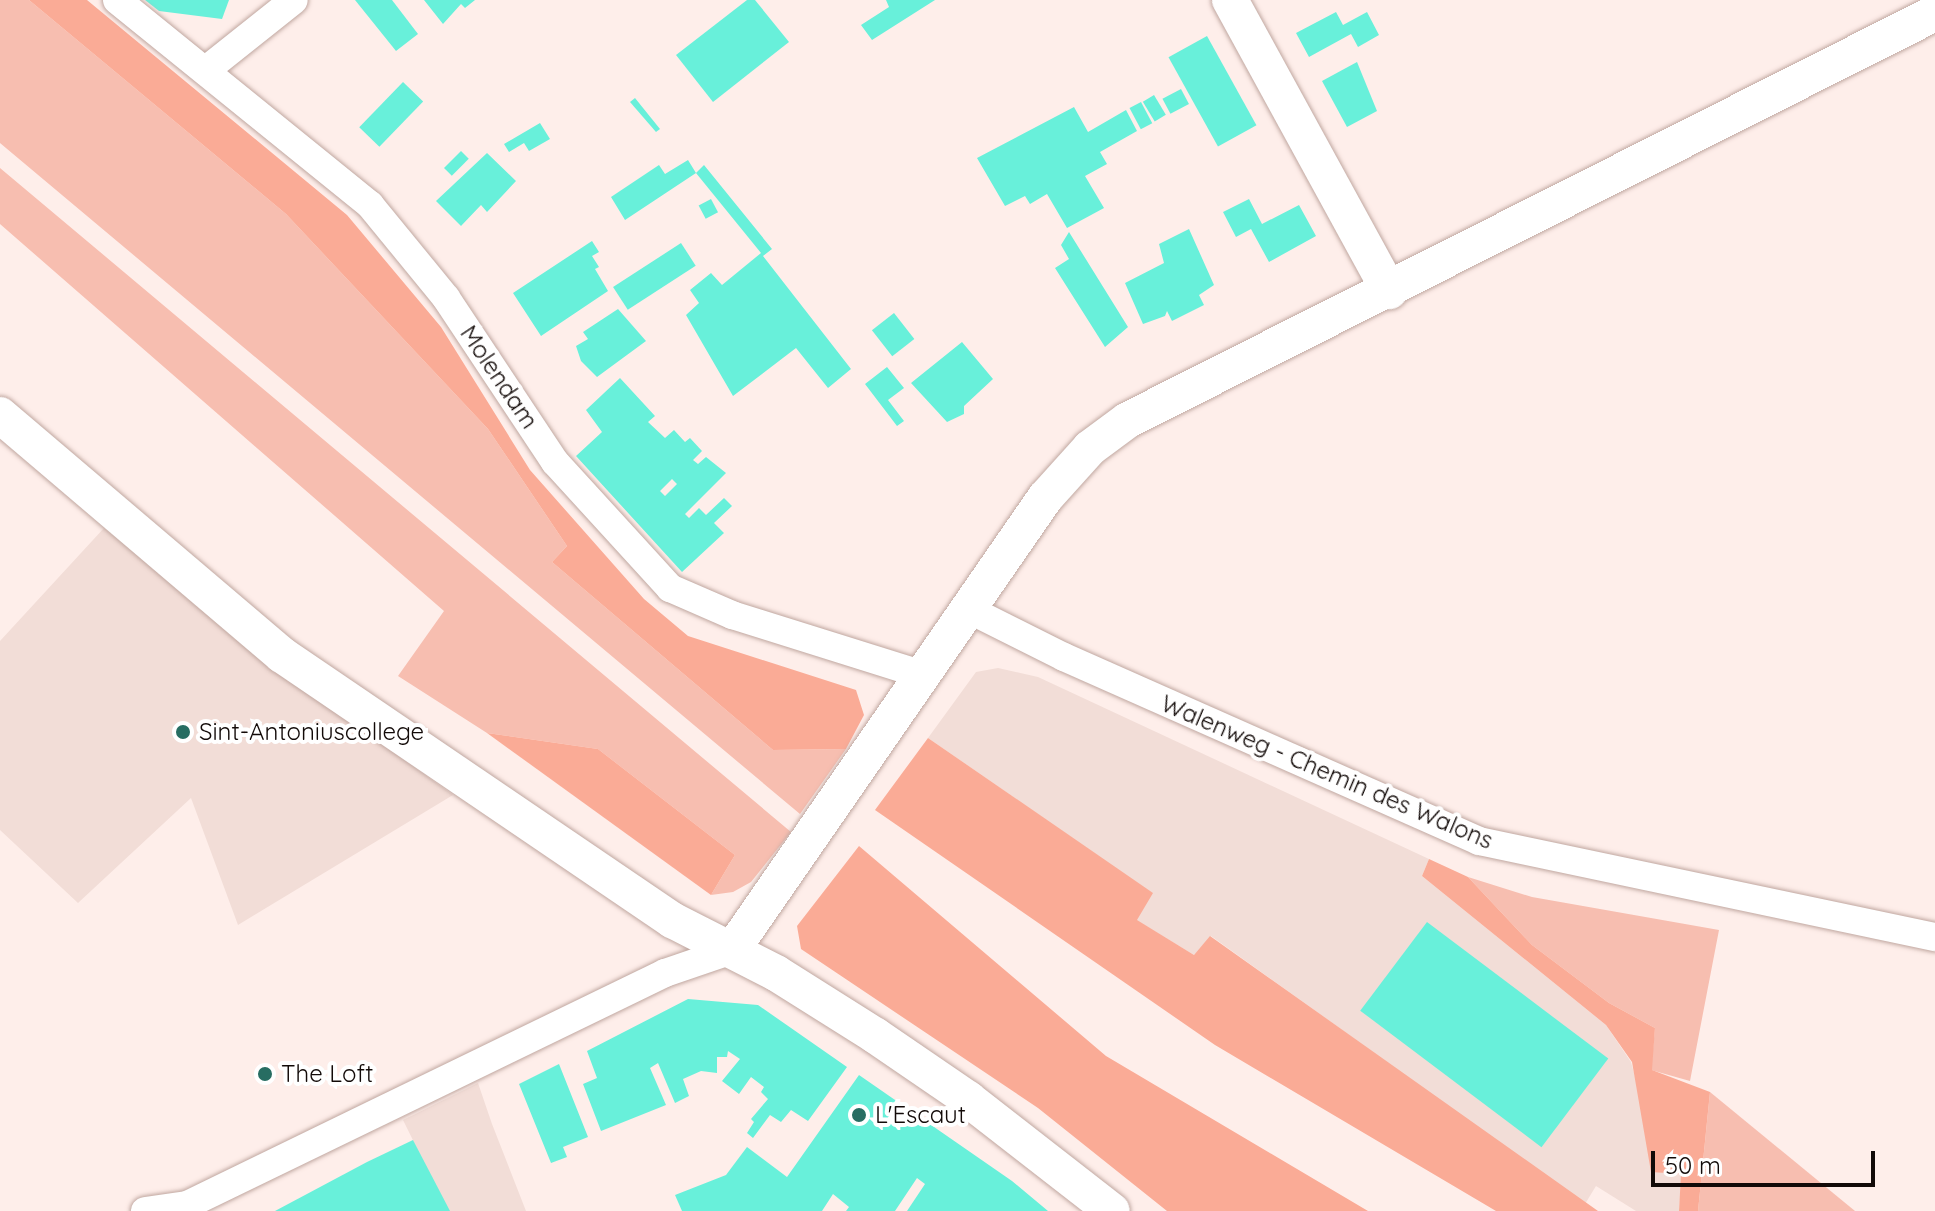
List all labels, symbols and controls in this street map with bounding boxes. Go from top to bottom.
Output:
street label: Molendam [454,320,544,434]
street label: Walenweg - Chemin des Walons [1157,689,1497,855]
place label: Sint-Antoniuscollege [199,718,424,746]
marker: Sint-Antoniuscollege [174,723,192,741]
place label: The Loft [281,1060,373,1088]
marker: The Loft [256,1065,274,1083]
place label: L'Escaut [875,1101,966,1129]
marker: L'Escaut [850,1106,868,1124]
scale bar [1655,1135,1879,1185]
text: 50 m [1665,1150,1721,1180]

